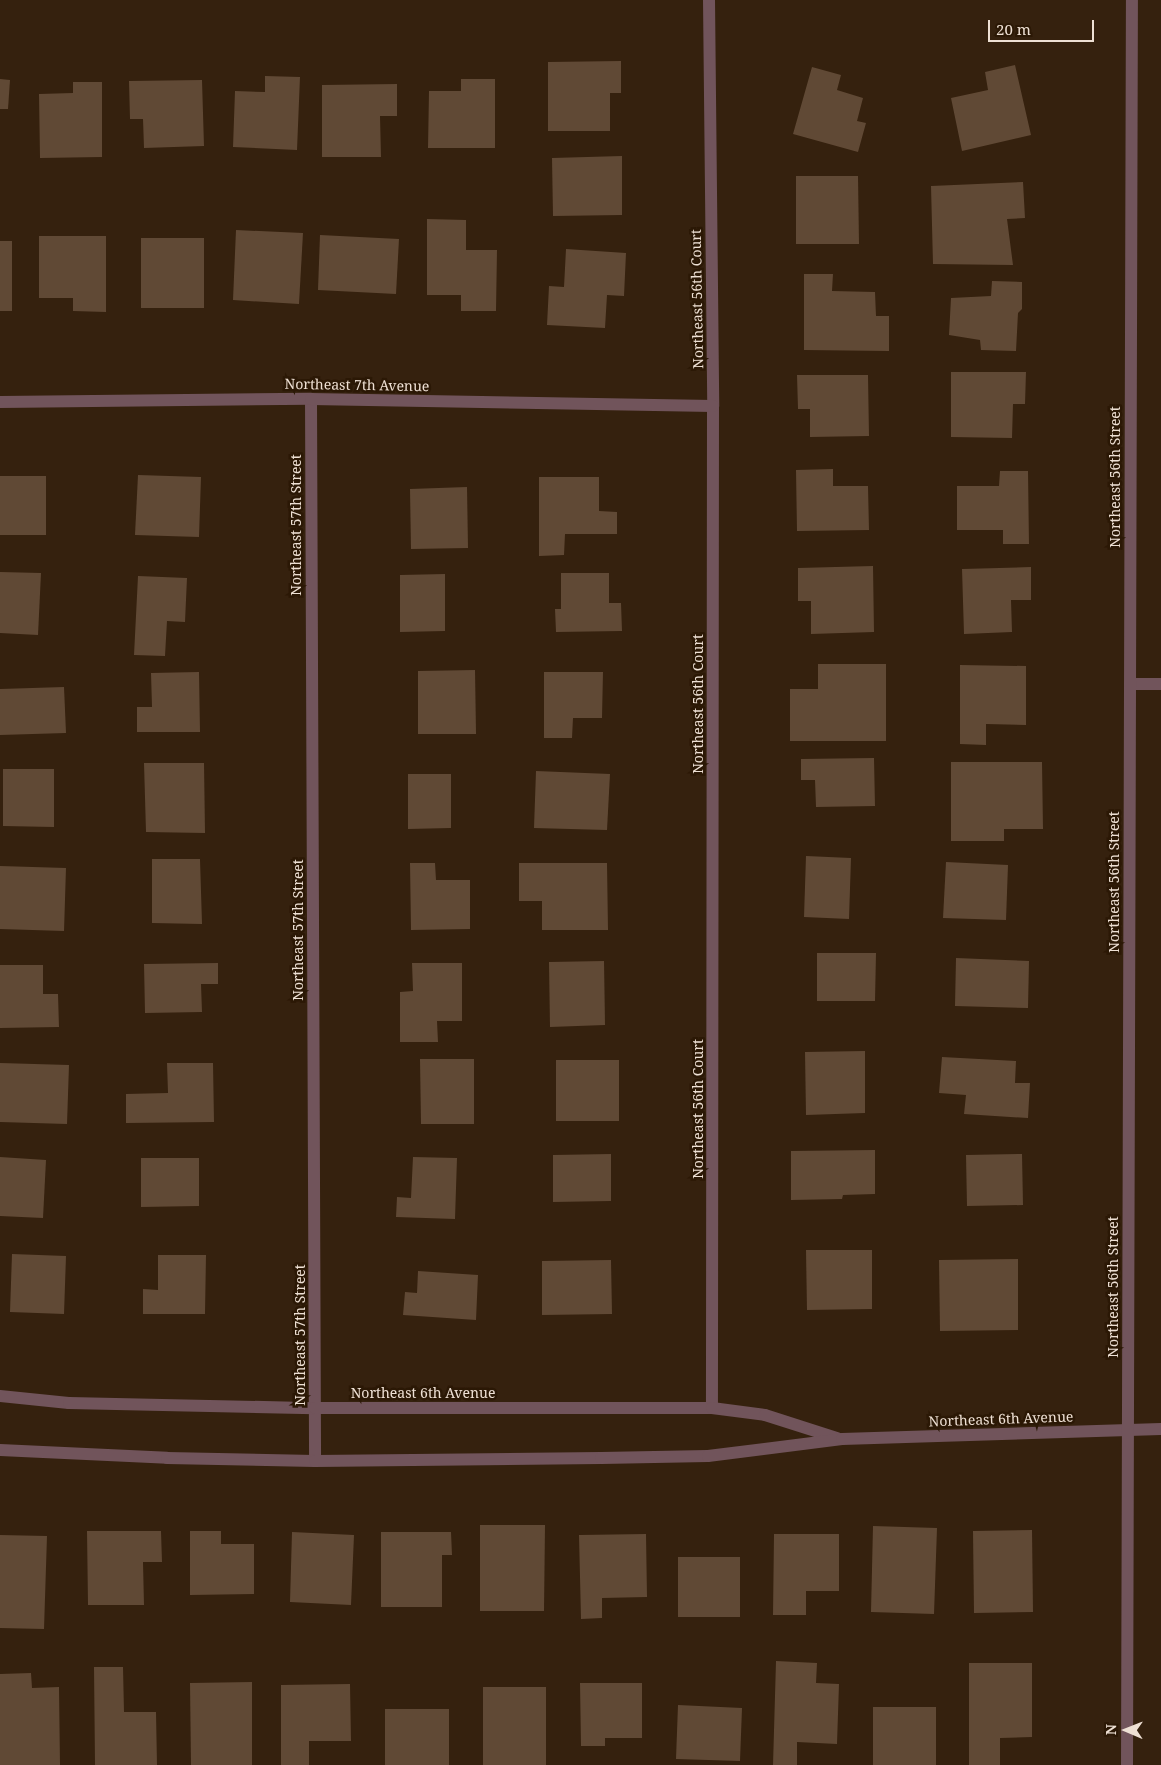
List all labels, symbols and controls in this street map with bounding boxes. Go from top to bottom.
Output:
scale bar [991,10,1097,42]
text: 20 m [996,19,1031,39]
street label: Northeast 56th Court [687,229,707,369]
street label: Northeast 7th Avenue [284,375,430,395]
street label: Northeast 56th Street [1107,406,1123,548]
street label: Northeast 57th Street [288,454,304,596]
street label: Northeast 56th Court [690,634,706,774]
street label: Northeast 56th Street [1106,811,1122,953]
street label: Northeast 57th Street [290,859,306,1001]
street label: Northeast 56th Court [690,1039,706,1179]
street label: Northeast 56th Street [1105,1216,1121,1358]
street label: Northeast 57th Street [292,1264,308,1406]
street label: Northeast 6th Avenue [351,1385,495,1401]
street label: Northeast 6th Avenue [928,1408,1074,1430]
north arrow [1101,1705,1151,1755]
text: N [1101,1724,1120,1735]

